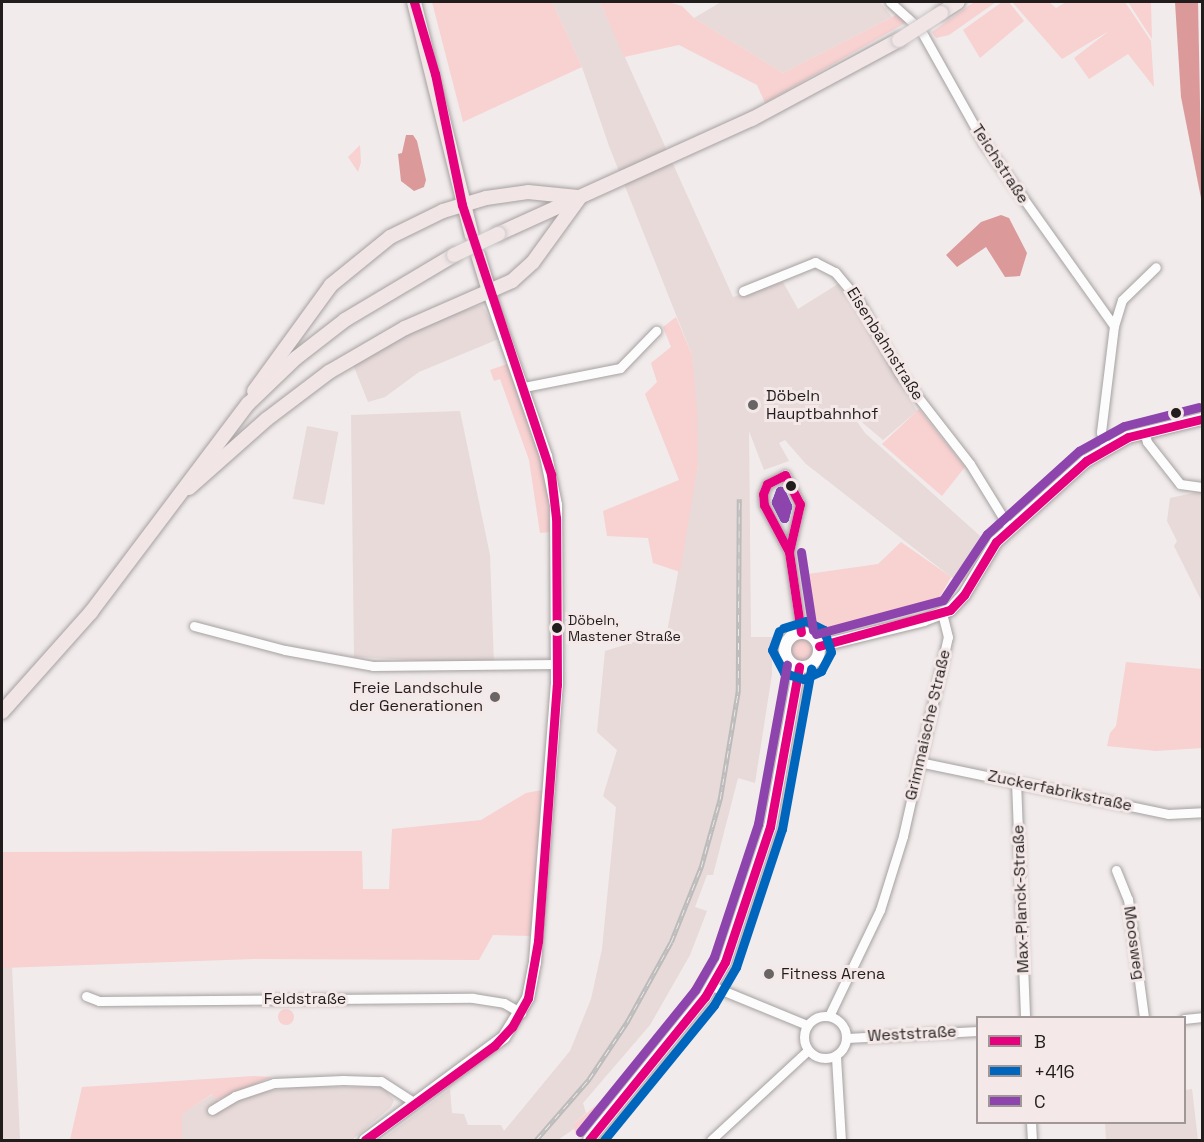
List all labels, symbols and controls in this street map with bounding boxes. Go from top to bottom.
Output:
street label: Teichstraße [967,121,1033,207]
street label: Eisenbahnstraße [842,284,928,404]
place label: Döbeln Hauptbahnhof [766,386,878,424]
marker: Döbeln Hauptbahnhof [744,396,762,414]
unlabelled marker [1170,407,1182,419]
unlabelled marker [785,480,797,492]
place label: Döbeln, Mastener Straße [568,612,681,644]
marker: Döbeln, Mastener Straße [551,622,563,634]
street label: Grimmaische Straße [901,648,955,802]
place label: Freie Landschule der Generationen [349,678,483,716]
marker: Freie Landschule der Generationen [488,690,502,704]
street label: Zuckerfabrikstraße [986,766,1134,816]
street label: Max-Planck-Straße [1009,825,1033,973]
street label: Moosweg [1119,905,1149,981]
place label: Fitness Arena [781,964,885,984]
marker: Fitness Arena [762,967,776,981]
street label: Feldstraße [264,989,346,1009]
legend [976,1016,1186,1124]
street label: Weststraße [867,1022,957,1046]
text: B [1034,1030,1046,1053]
text: +416 [1034,1060,1075,1083]
text: C [1034,1090,1046,1113]

